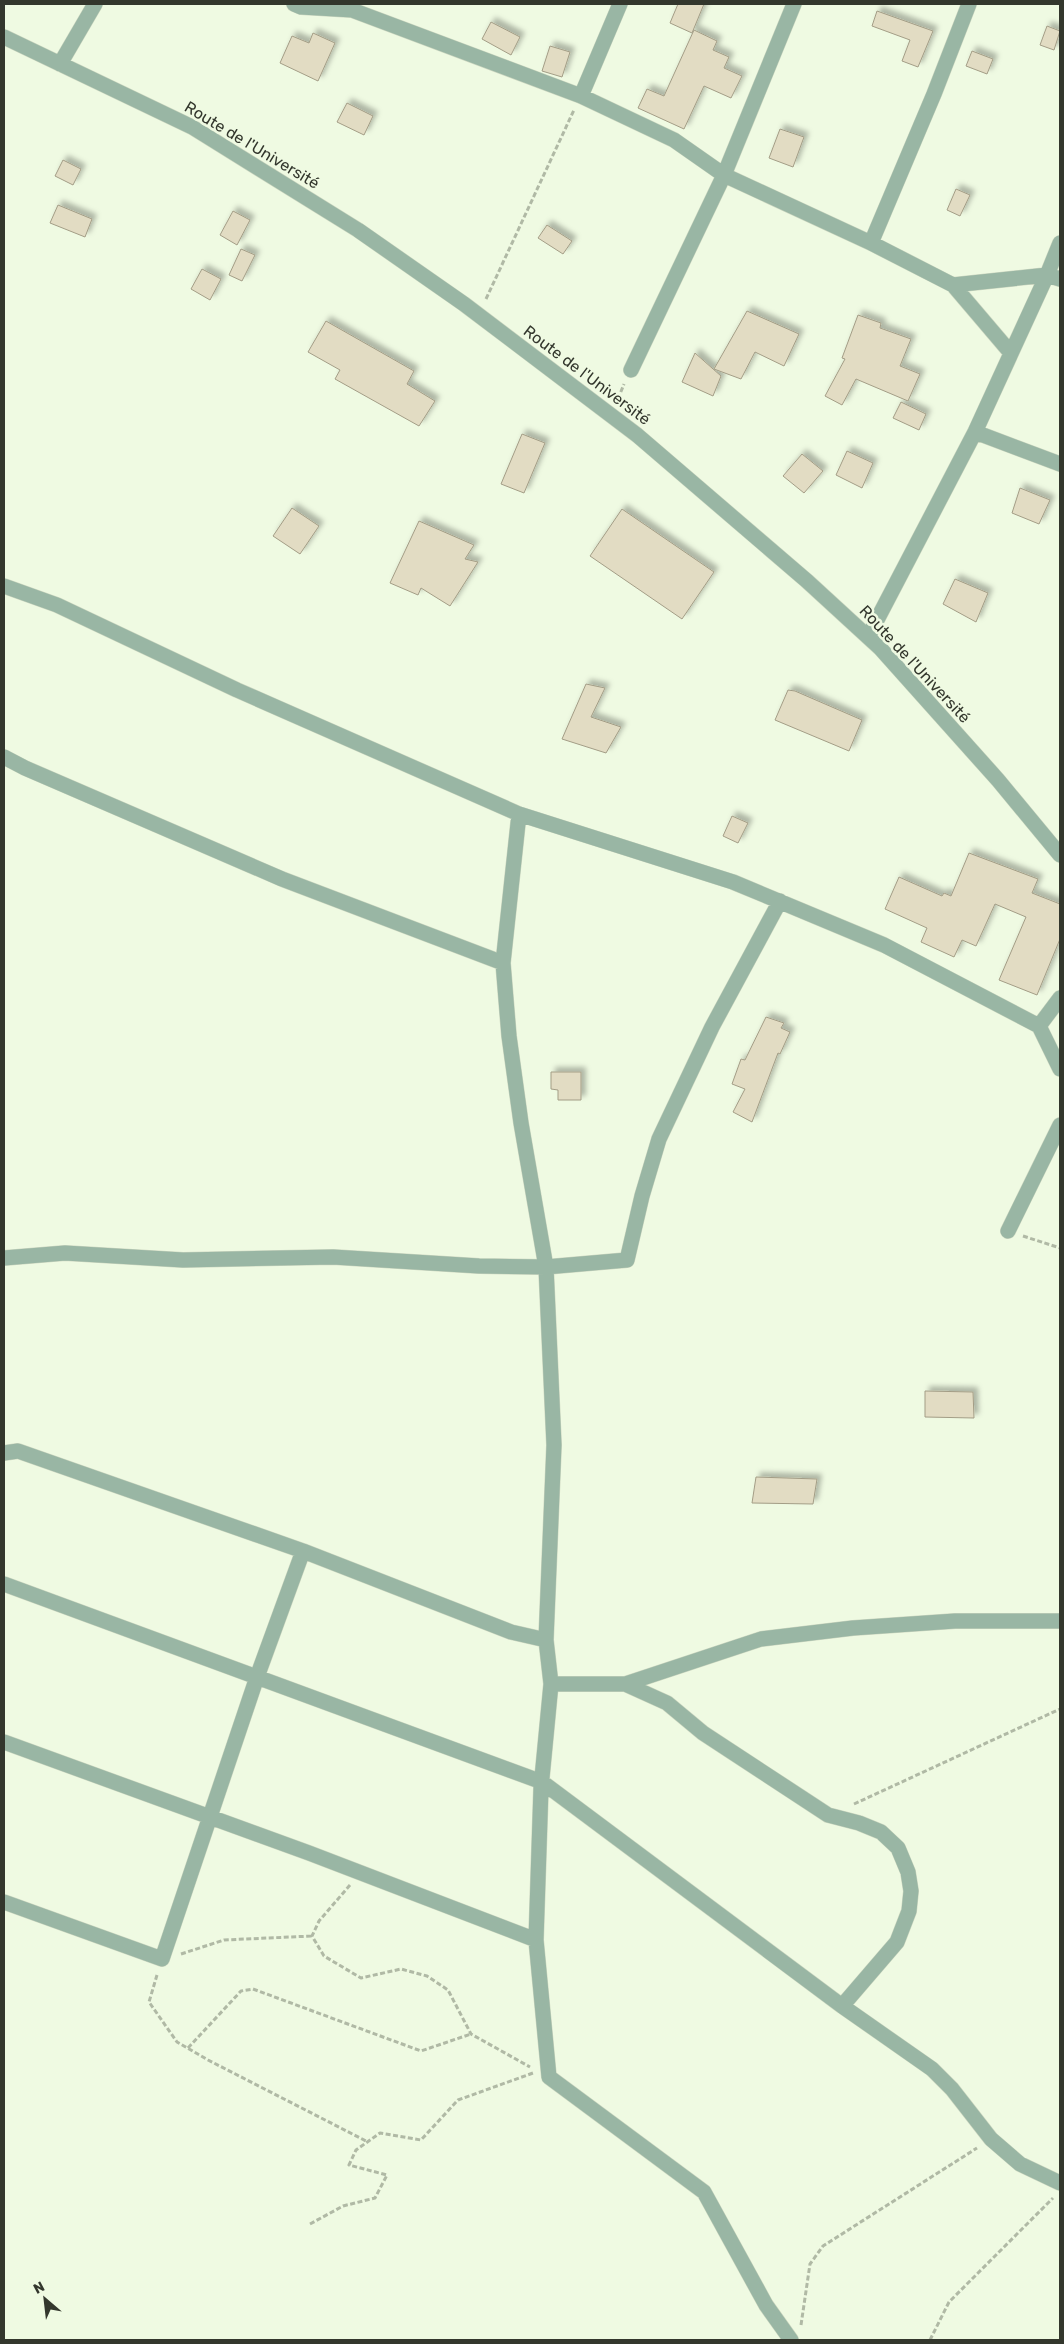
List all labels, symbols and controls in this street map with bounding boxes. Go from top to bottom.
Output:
street label: Route de l'Université [181,97,323,193]
street label: Route de l'Université [520,321,654,429]
street label: Route de l'Université [856,601,974,727]
north arrow [20,2274,70,2324]
text: N [31,2278,48,2298]

